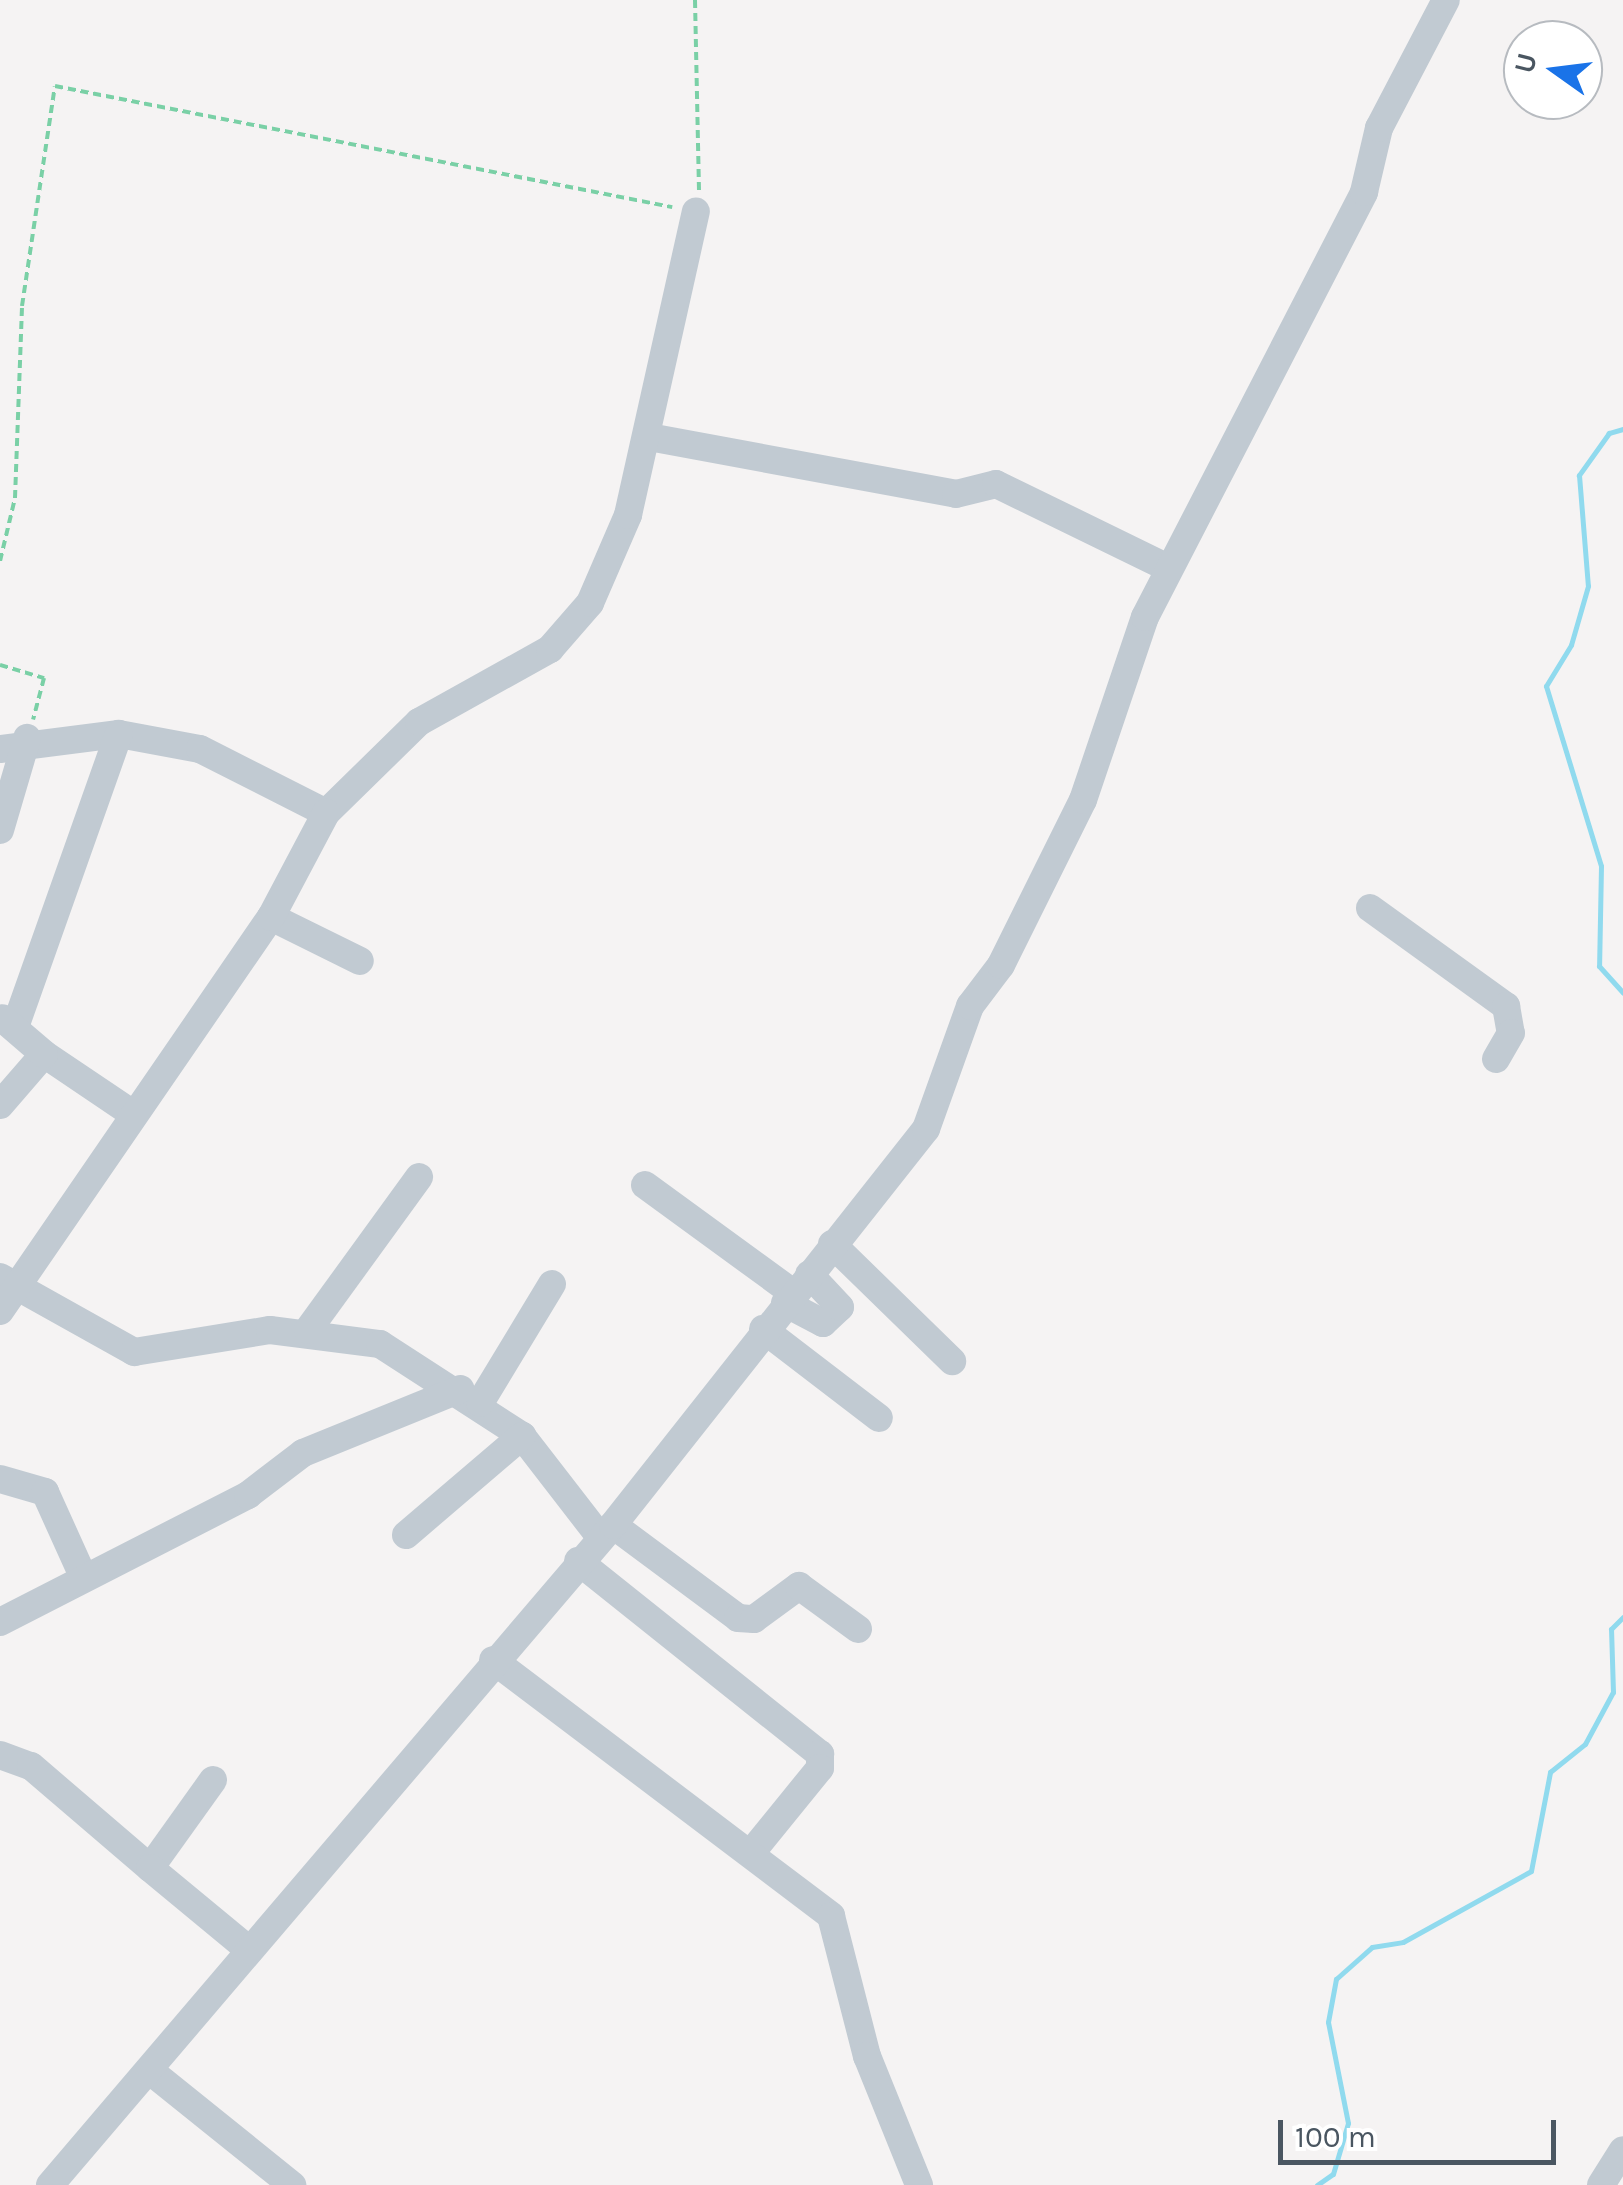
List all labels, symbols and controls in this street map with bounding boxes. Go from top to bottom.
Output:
north arrow [1503,20,1603,120]
text: U [1507,50,1544,76]
scale bar [1283,2100,1560,2162]
text: 100 m [1295,2119,1376,2155]

